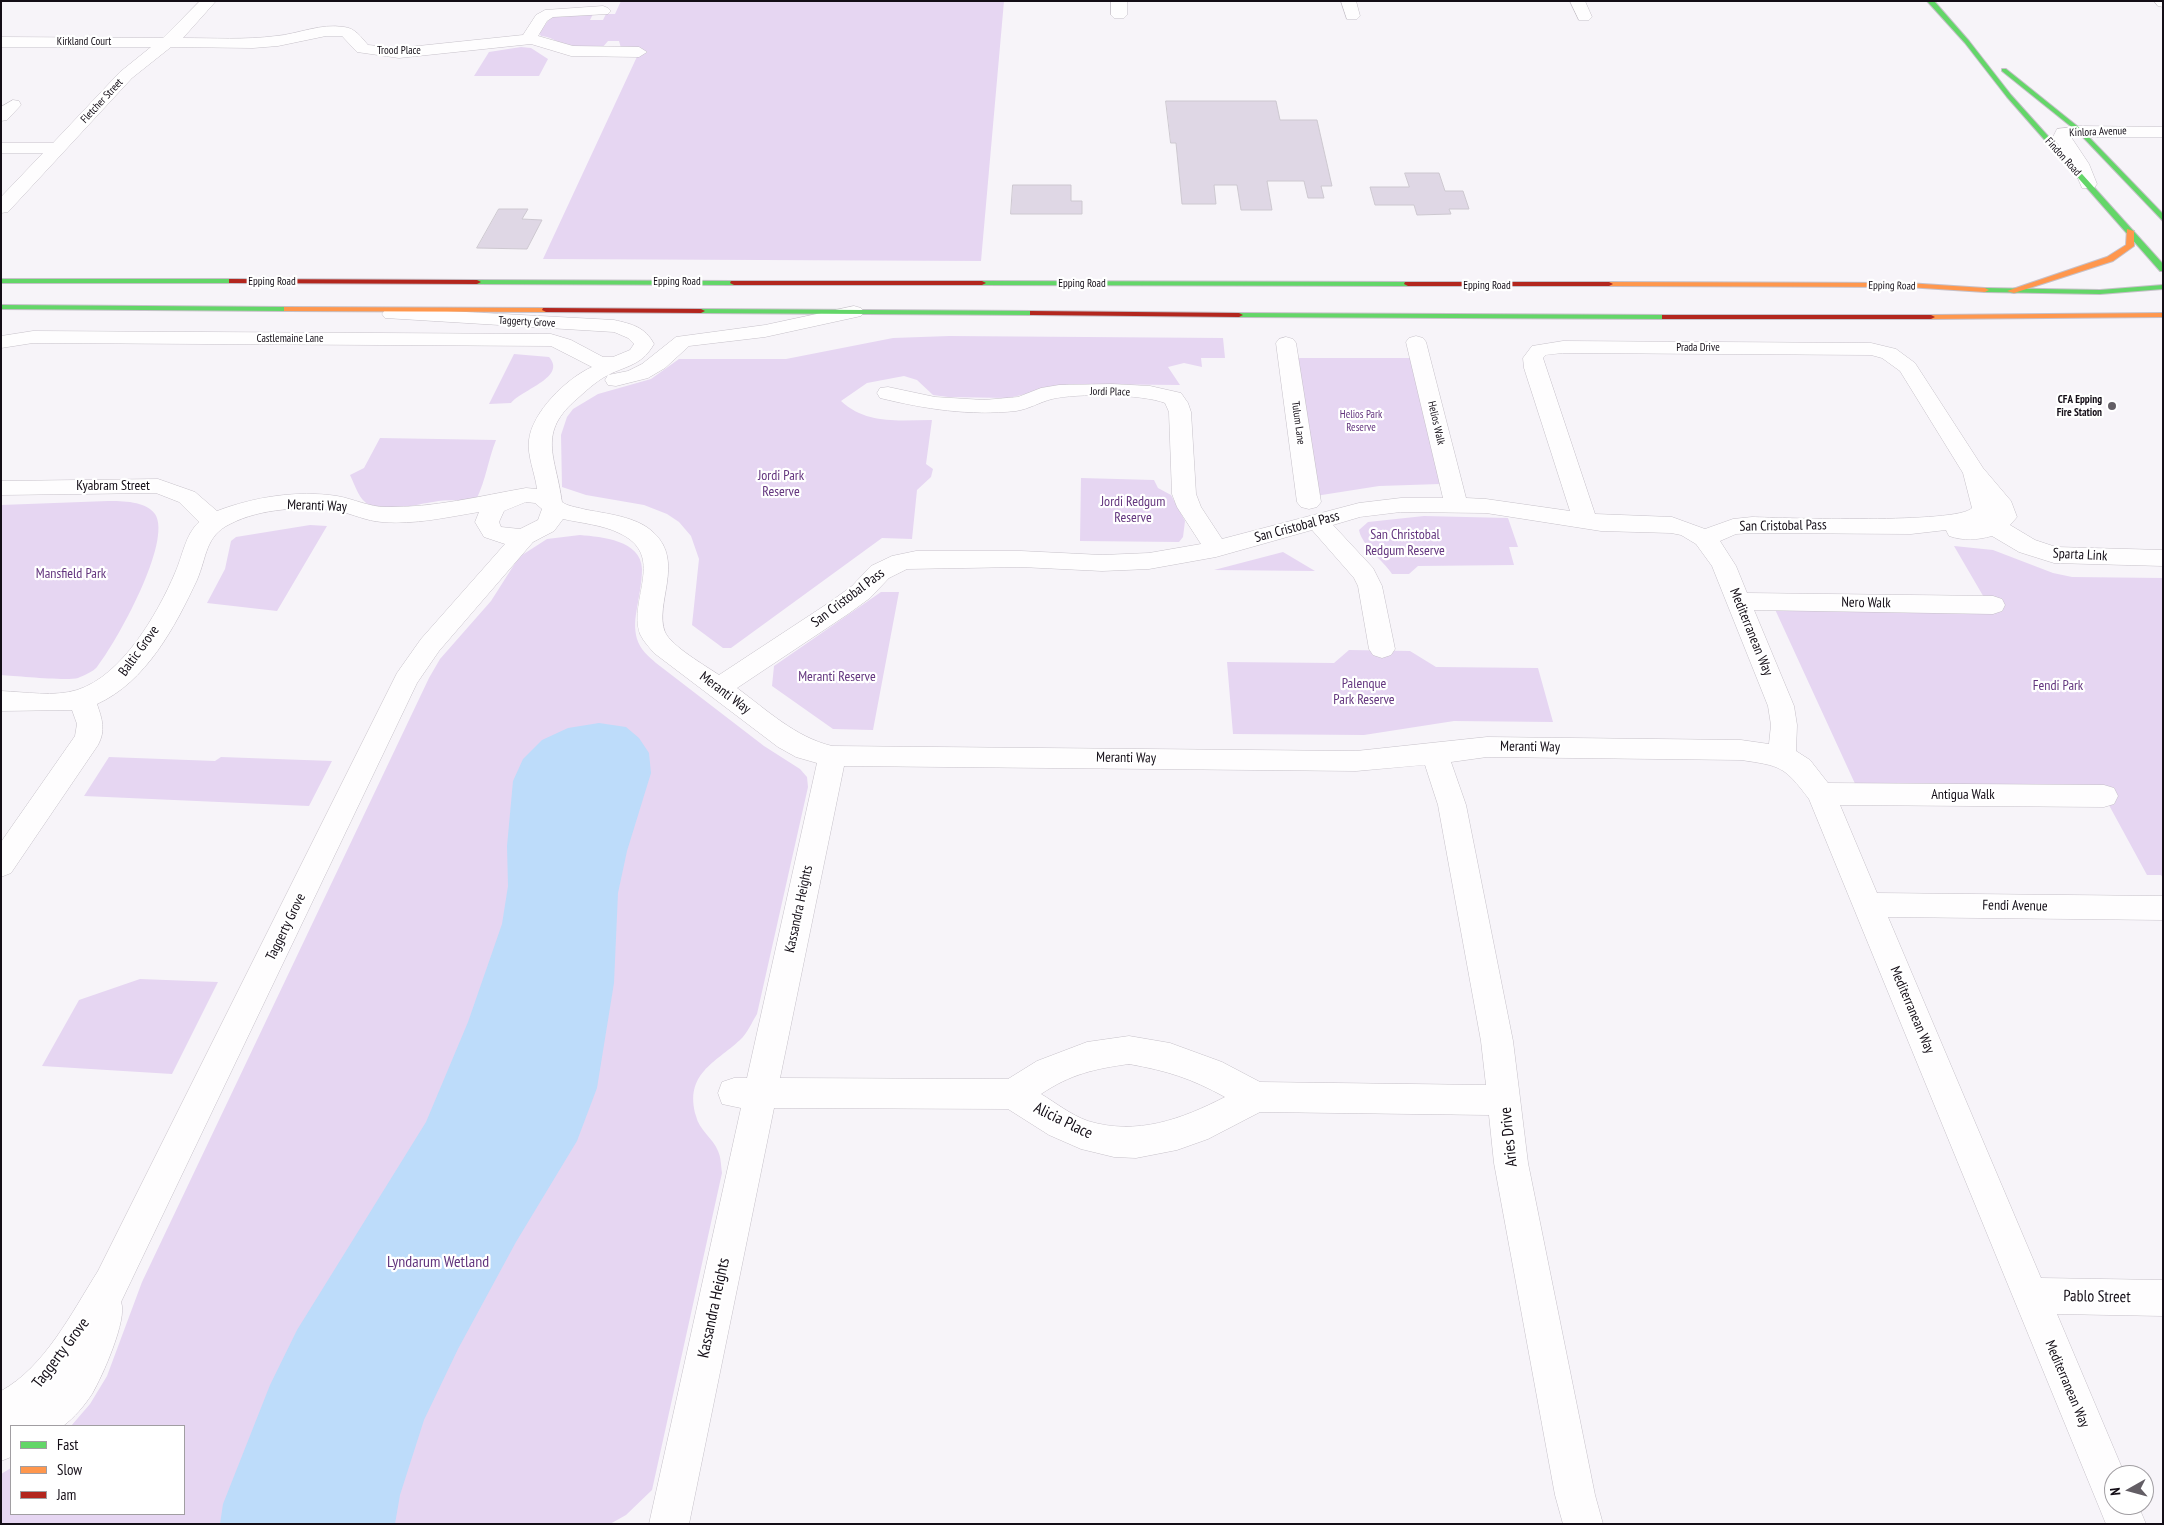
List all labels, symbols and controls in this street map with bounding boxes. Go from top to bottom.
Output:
street label: Kirkland Court [57,35,111,49]
street label: Trood Place [377,44,421,58]
street label: Fletcher Street [78,76,126,126]
street label: Kinlora Avenue [2069,124,2127,140]
street label: Findon Road [2042,135,2084,179]
street label: Epping Road [248,275,296,289]
street label: Epping Road [653,275,701,289]
street label: Epping Road [1058,277,1106,291]
street label: Epping Road [1463,279,1511,293]
street label: Epping Road [1868,279,1916,293]
street label: Taggerty Grove [498,314,556,330]
street label: Castlemaine Lane [257,332,323,346]
street label: Prada Drive [1676,341,1720,355]
street label: Jordi Place [1090,385,1130,399]
place label: CFA Epping Fire Station [2057,393,2102,419]
street label: Tulum Lane [1288,400,1308,446]
street label: Helios Walk [1425,400,1447,446]
marker: CFA Epping Fire Station [2106,400,2118,412]
park label: Helios Park Reserve [1340,408,1382,434]
park label: Jordi Park Reserve [758,468,804,501]
street label: Kyabram Street [76,478,150,494]
park label: Jordi Redgum Reserve [1101,494,1165,526]
street label: Meranti Way [287,497,347,515]
street label: San Cristobal Pass [1253,508,1341,546]
street label: San Cristobal Pass [1739,517,1827,535]
park label: San Christobal Redgum Reserve [1365,527,1445,560]
street label: Sparta Link [2052,545,2108,565]
street label: San Cristobal Pass [808,565,888,631]
park label: Mansfield Park [36,566,106,582]
street label: Mediterranean Way [1726,586,1776,678]
street label: Nero Walk [1841,594,1891,612]
street label: Baltic Grove [115,623,163,679]
street label: Meranti Way [696,668,754,718]
park label: Meranti Reserve [798,669,876,685]
park label: Palenque Park Reserve [1333,676,1395,709]
park label: Fendi Park [2033,678,2083,694]
street label: Meranti Way [1500,738,1560,756]
street label: Meranti Way [1096,749,1156,767]
street label: Antigua Walk [1931,787,1995,803]
street label: Kassandra Heights [782,864,816,954]
street label: Taggerty Grove [263,891,309,963]
street label: Fendi Avenue [1982,897,2048,915]
street label: Mediterranean Way [1886,964,1938,1056]
street label: Alicia Place [1030,1099,1096,1143]
street label: Aries Drive [1496,1106,1522,1168]
park label: Lyndarum Wetland [387,1252,489,1272]
street label: Kassandra Heights [694,1256,734,1360]
street label: Pablo Street [2063,1287,2131,1307]
street label: Taggerty Grove [28,1314,94,1392]
street label: Mediterranean Way [2041,1338,2093,1430]
legend [10,1425,185,1515]
text: Fast [57,1435,78,1454]
text: Slow [57,1460,82,1479]
north arrow [2104,1465,2154,1515]
text: Jam [57,1485,76,1504]
text: N [2106,1487,2124,1497]

